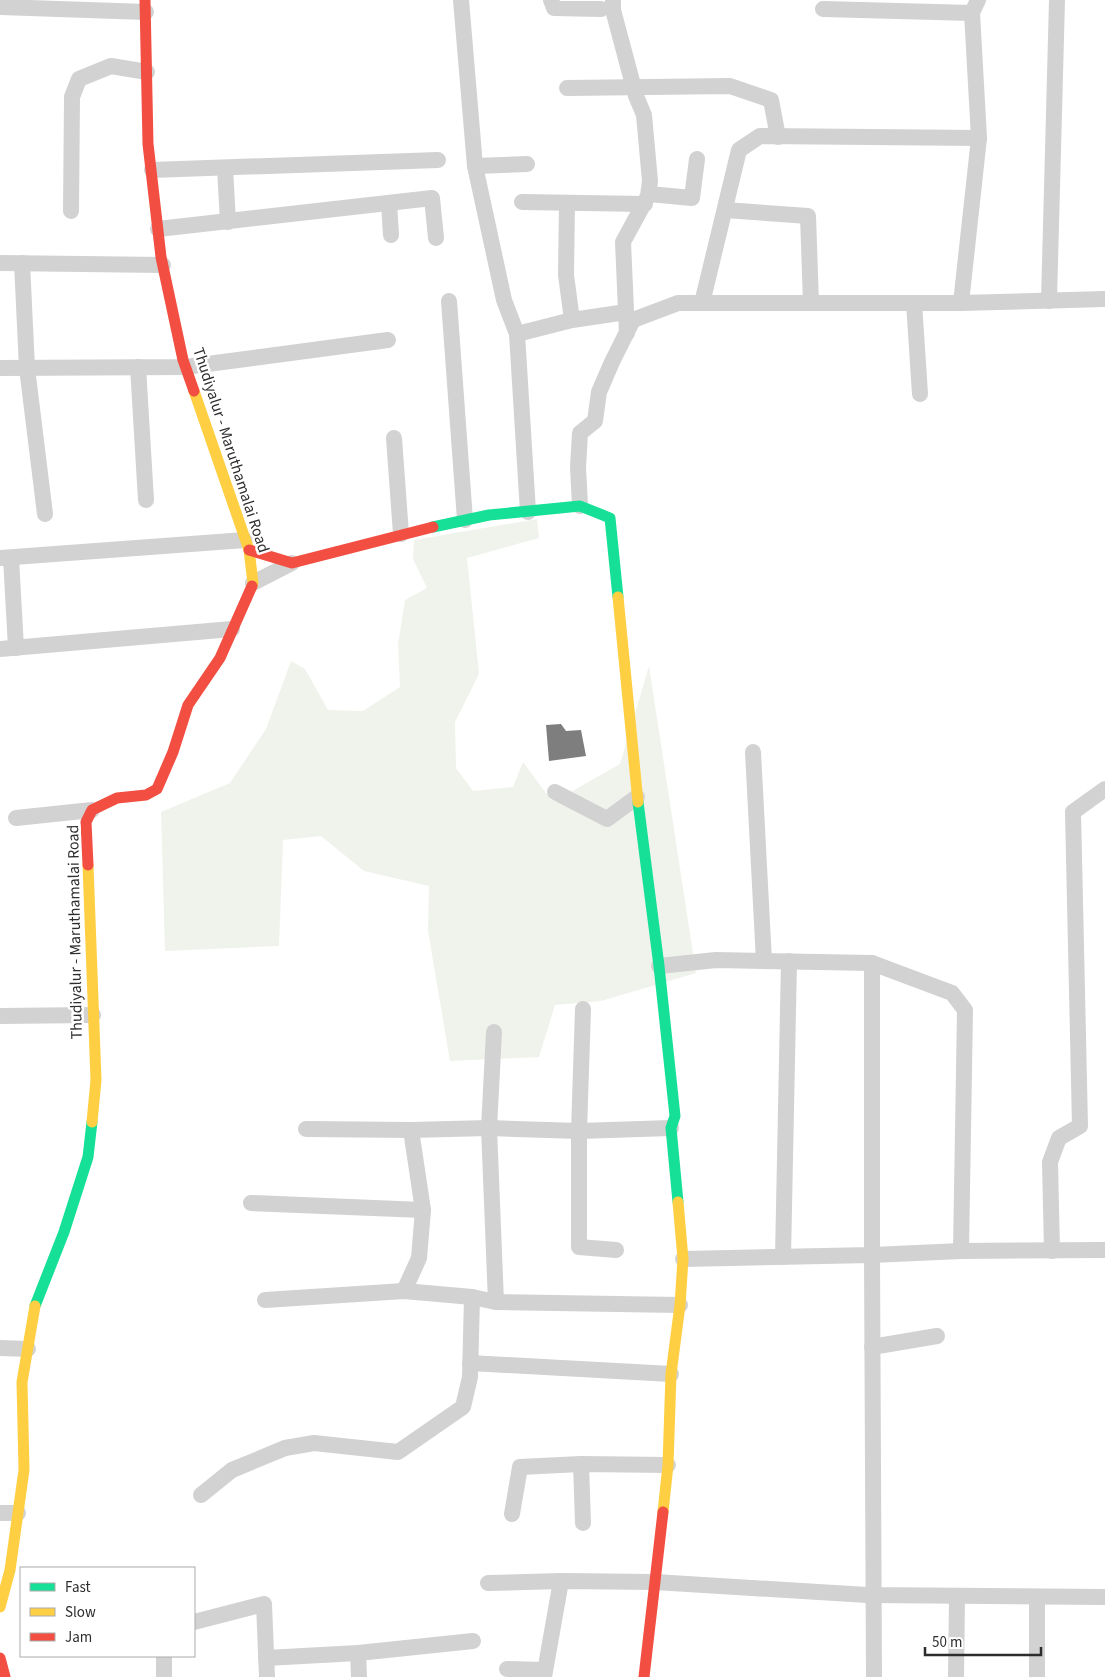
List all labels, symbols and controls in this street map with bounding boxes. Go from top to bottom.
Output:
street label: Thudiyalur - Maruthamalai Road [187,344,275,556]
street label: Thudiyalur - Maruthamalai Road [62,824,88,1040]
legend [20,1567,195,1657]
text: Fast [65,1577,91,1598]
text: Slow [65,1602,96,1623]
scale bar [925,1624,1041,1656]
text: Jam [65,1627,92,1648]
text: 50 m [932,1632,962,1653]

